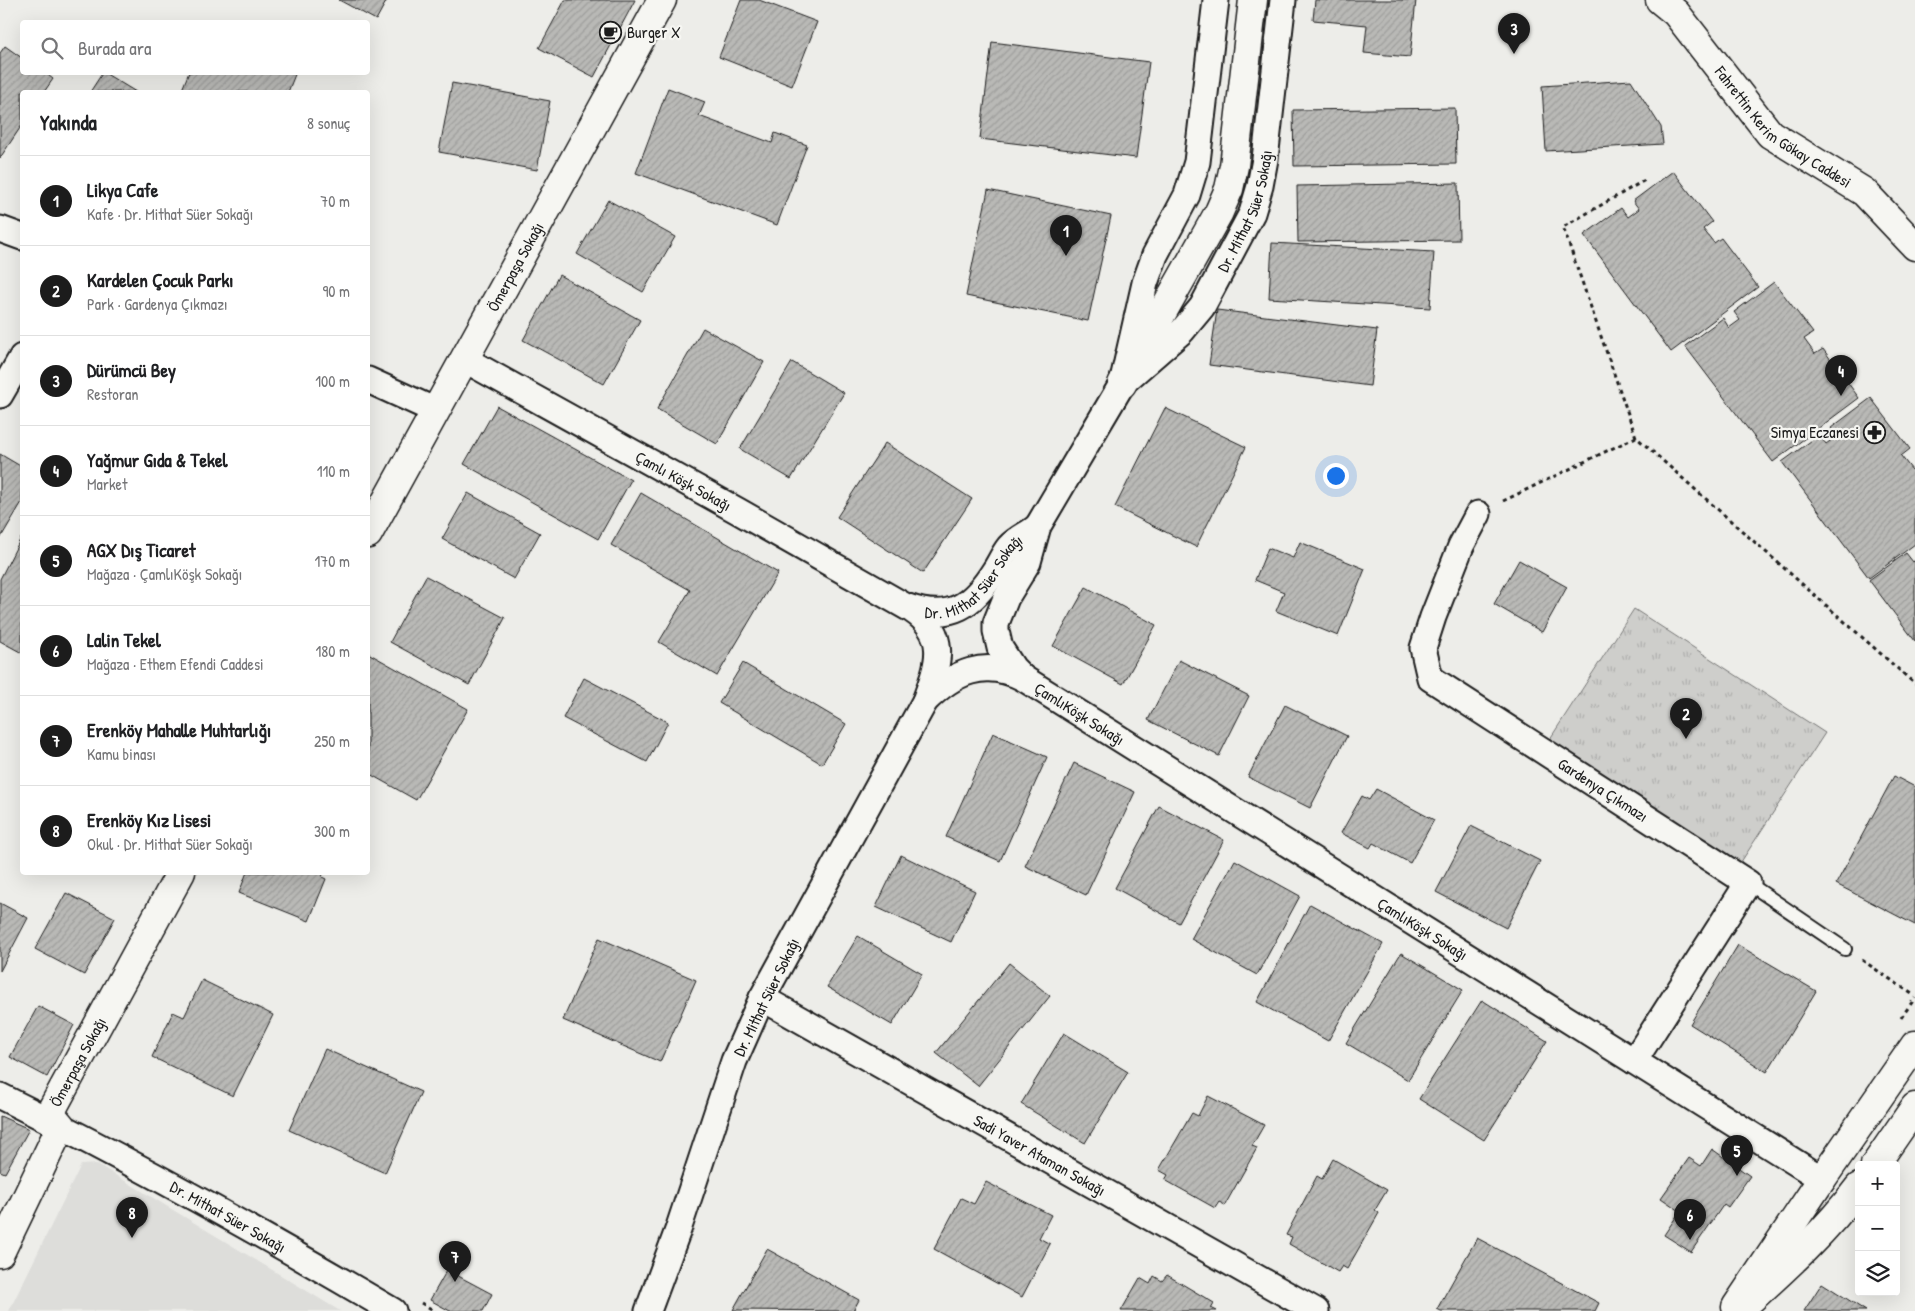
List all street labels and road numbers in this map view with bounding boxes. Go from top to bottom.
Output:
street label: Fahrettin Kerim Gökay Caddesi [1709,60,1856,193]
street label: Dr. Mithat Süer Sokağı [1212,149,1277,275]
street label: Ömerpaşa Sokağı [482,218,549,316]
street label: Çamlı Köşk Sokağı [632,445,735,516]
street label: Dr. Mithat Süer Sokağı [924,529,1026,624]
street label: ÇamlıKöşk Sokağı [1030,677,1129,750]
street label: Gardenya Çıkmazı [1554,752,1653,827]
street label: ÇamlıKöşk Sokağı [1373,892,1472,965]
street label: Dr. Mithat Süer Sokağı [728,934,804,1060]
street label: Ömerpaşa Sokağı [44,1013,111,1111]
street label: Sadi Yaver Ataman Sokağı [970,1109,1110,1201]
street label: Dr. Mithat Süer Sokağı [166,1175,290,1258]

